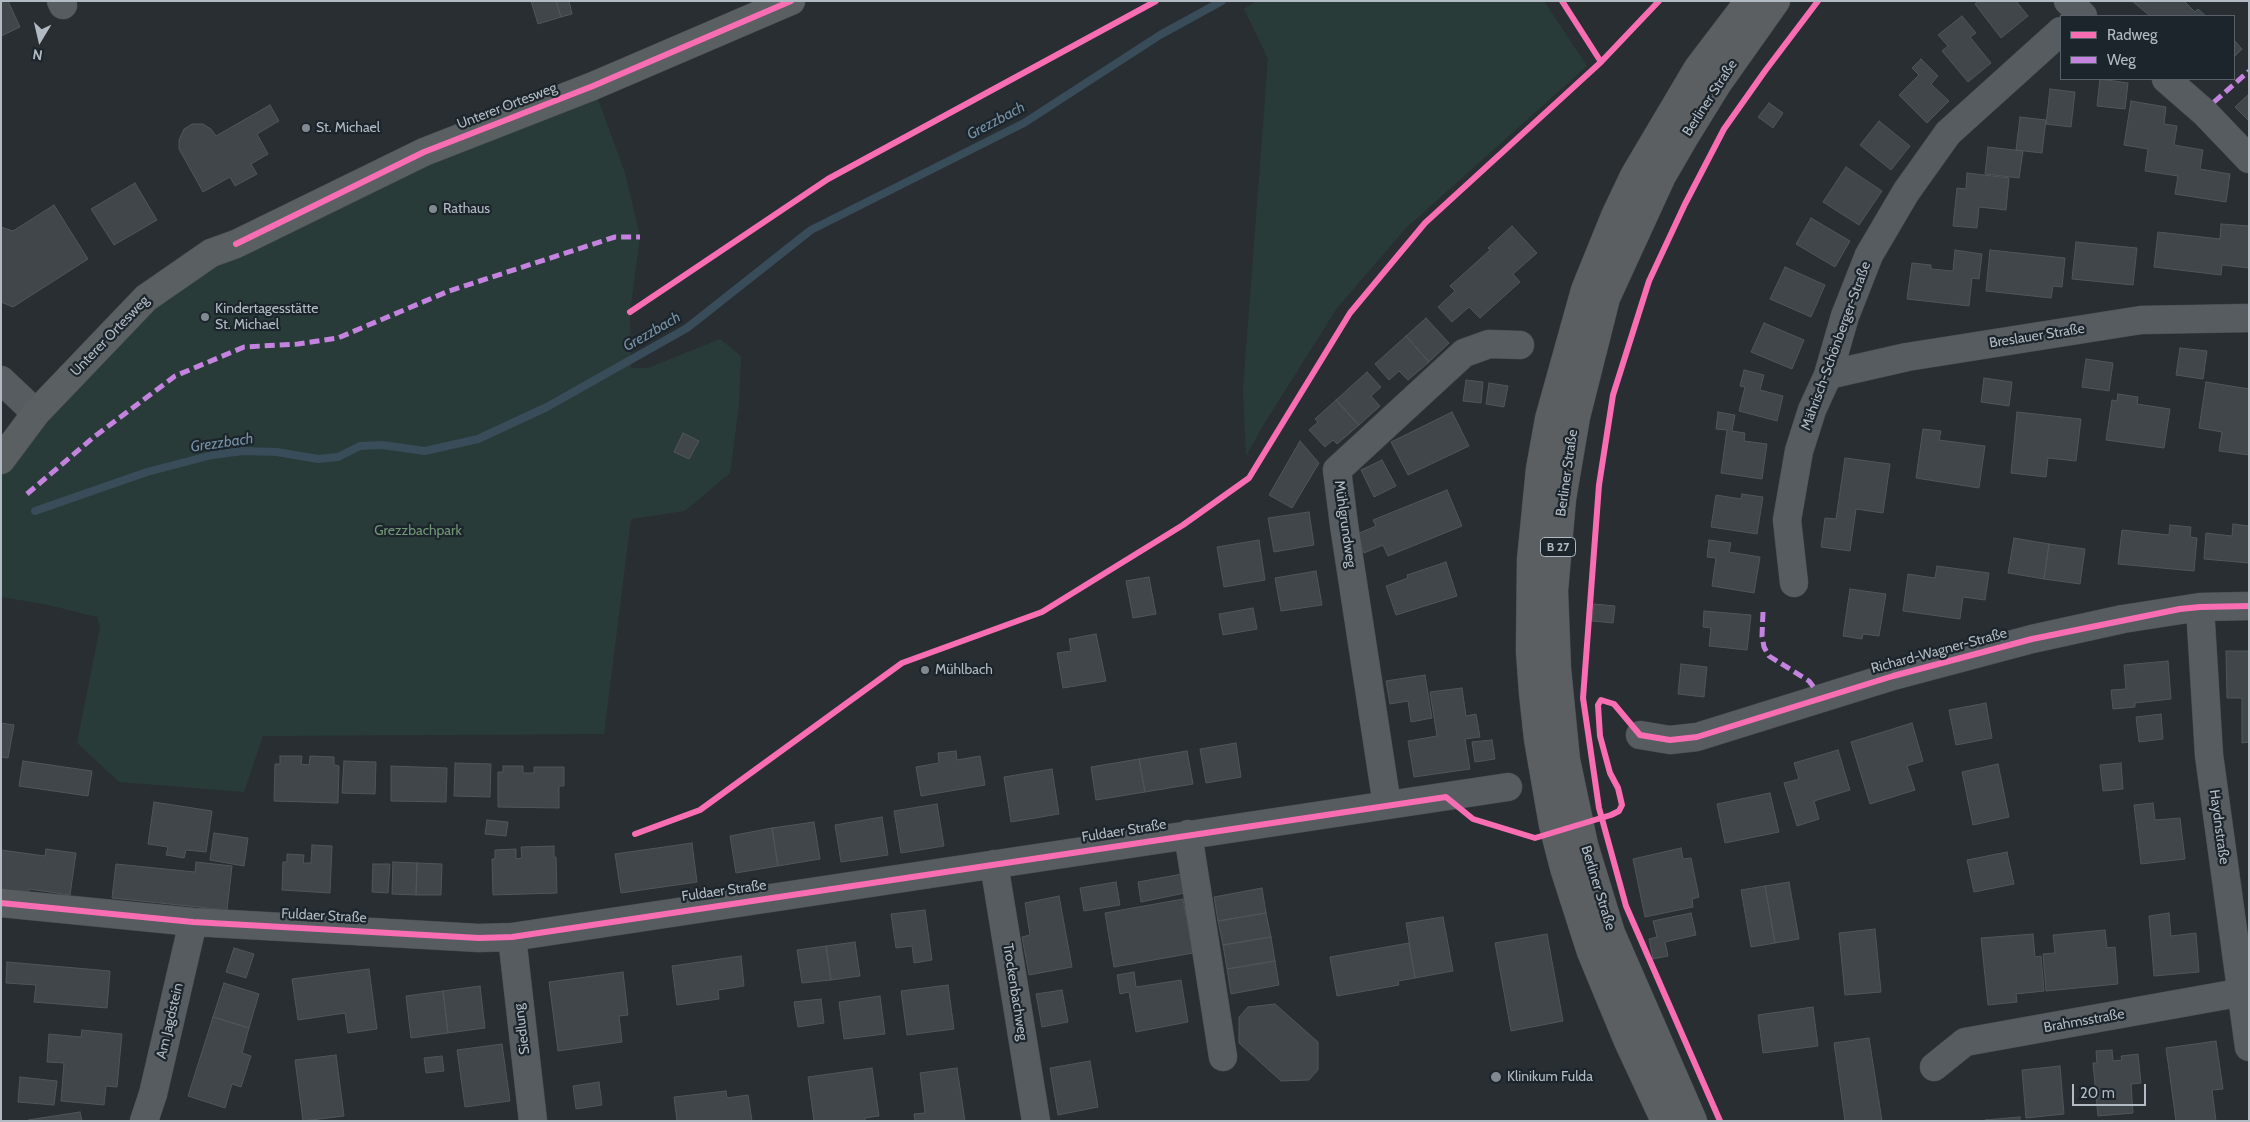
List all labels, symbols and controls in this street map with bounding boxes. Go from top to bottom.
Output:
north arrow [15,15,65,65]
legend [2060,15,2235,80]
text: Radweg [2107,26,2157,44]
text: N [31,45,44,64]
text: Weg [2107,51,2136,69]
street label: Berliner Straße [1679,57,1741,139]
street label: Unterer Ortesweg [455,79,559,133]
water label: Grezzbach [964,98,1028,144]
place label: St. Michael [316,120,380,136]
marker: St. Michael [300,122,312,134]
place label: Rathaus [443,201,490,217]
marker: Rathaus [427,203,439,215]
street label: Mährisch-Schönberger-Straße [1798,259,1874,433]
street label: Unterer Ortesweg [67,292,153,380]
place label: Kindertagesstätte St. Michael [215,301,318,334]
water label: Grezzbach [620,308,684,356]
marker: Kindertagesstätte St. Michael [199,311,211,323]
street label: Breslauer Straße [1988,320,2086,352]
street label: Berliner Straße [1553,428,1581,518]
water label: Grezzbach [189,430,255,456]
street label: Mühlgrundweg [1331,479,1359,569]
park label: Grezzbachpark [374,523,462,539]
road number: B 27 [1540,538,1576,556]
street label: Richard-Wagner-Straße [1869,625,2009,677]
place label: Mühlbach [935,662,993,678]
marker: Mühlbach [919,664,931,676]
street label: Haydnstraße [2205,788,2233,866]
street label: Fuldaer Straße [1080,816,1168,846]
street label: Berliner Straße [1577,844,1619,932]
street label: Fuldaer Straße [681,877,767,905]
street label: Fuldaer Straße [281,905,367,927]
street label: Trockenbachweg [999,942,1031,1042]
street label: Am Jagdstein [153,981,187,1061]
street label: Siedlung [511,1002,533,1056]
street label: Brahmsstraße [2042,1006,2126,1036]
place label: Klinikum Fulda [1507,1069,1593,1085]
marker: Klinikum Fulda [1489,1070,1503,1084]
scale bar [2075,1074,2149,1106]
text: 20 m [2080,1084,2115,1102]

